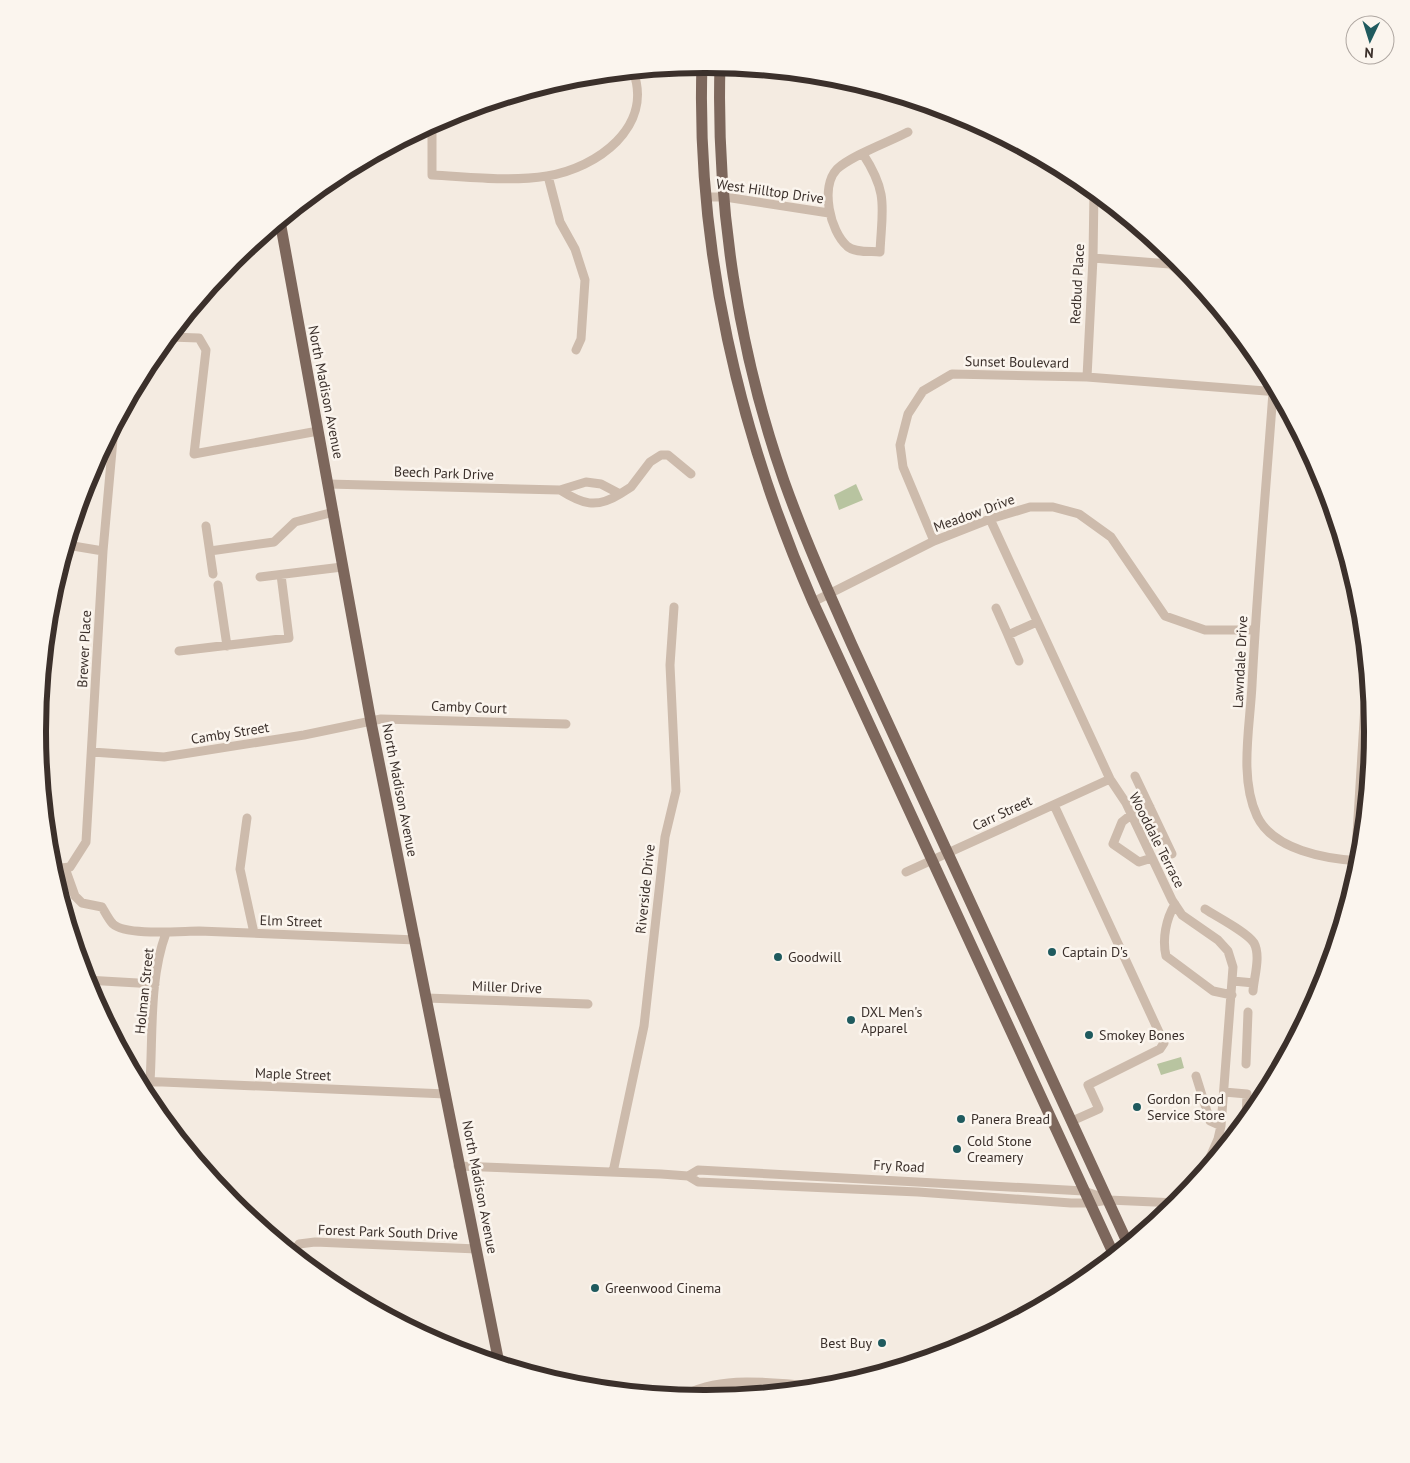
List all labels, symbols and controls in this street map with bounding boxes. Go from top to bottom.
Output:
north arrow [1345,15,1395,65]
text: N [1364,44,1374,62]
street label: West Hilltop Drive [715,175,825,207]
street label: Redbud Place [1066,243,1088,325]
street label: North Madison Avenue [304,324,348,460]
street label: Sunset Boulevard [965,352,1069,372]
street label: Beech Park Drive [394,462,494,484]
street label: Meadow Drive [931,490,1017,536]
street label: Brewer Place [73,610,95,688]
street label: Lawndale Drive [1229,615,1251,709]
street label: Camby Court [431,697,507,717]
street label: Camby Street [190,718,271,748]
street label: North Madison Avenue [378,722,422,858]
street label: Wooddale Terrace [1125,789,1189,891]
street label: Carr Street [969,791,1035,835]
street label: Riverside Drive [631,843,659,935]
street label: Elm Street [259,911,323,931]
place label: Captain D's [1062,943,1128,961]
marker: Captain D's [1046,946,1058,958]
street label: Holman Street [131,947,157,1035]
place label: Goodwill [788,948,841,966]
marker: Goodwill [772,951,784,963]
street label: Miller Drive [472,977,542,997]
place label: DXL Men's Apparel [861,1003,923,1037]
marker: DXL Men's Apparel [845,1014,857,1026]
place label: Smokey Bones [1099,1026,1185,1044]
marker: Smokey Bones [1083,1029,1095,1041]
street label: Maple Street [255,1064,332,1084]
place label: Gordon Food Service Store [1147,1090,1225,1124]
marker: Gordon Food Service Store [1131,1101,1143,1113]
place label: Panera Bread [971,1110,1050,1128]
marker: Panera Bread [955,1113,967,1125]
street label: North Madison Avenue [458,1119,502,1255]
place label: Cold Stone Creamery [967,1132,1032,1166]
marker: Cold Stone Creamery [951,1143,963,1155]
street label: Fry Road [873,1156,925,1176]
street label: Forest Park South Drive [318,1221,458,1243]
place label: Greenwood Cinema [605,1279,721,1297]
marker: Greenwood Cinema [589,1282,601,1294]
place label: Best Buy [820,1334,872,1352]
marker: Best Buy [876,1337,888,1349]

